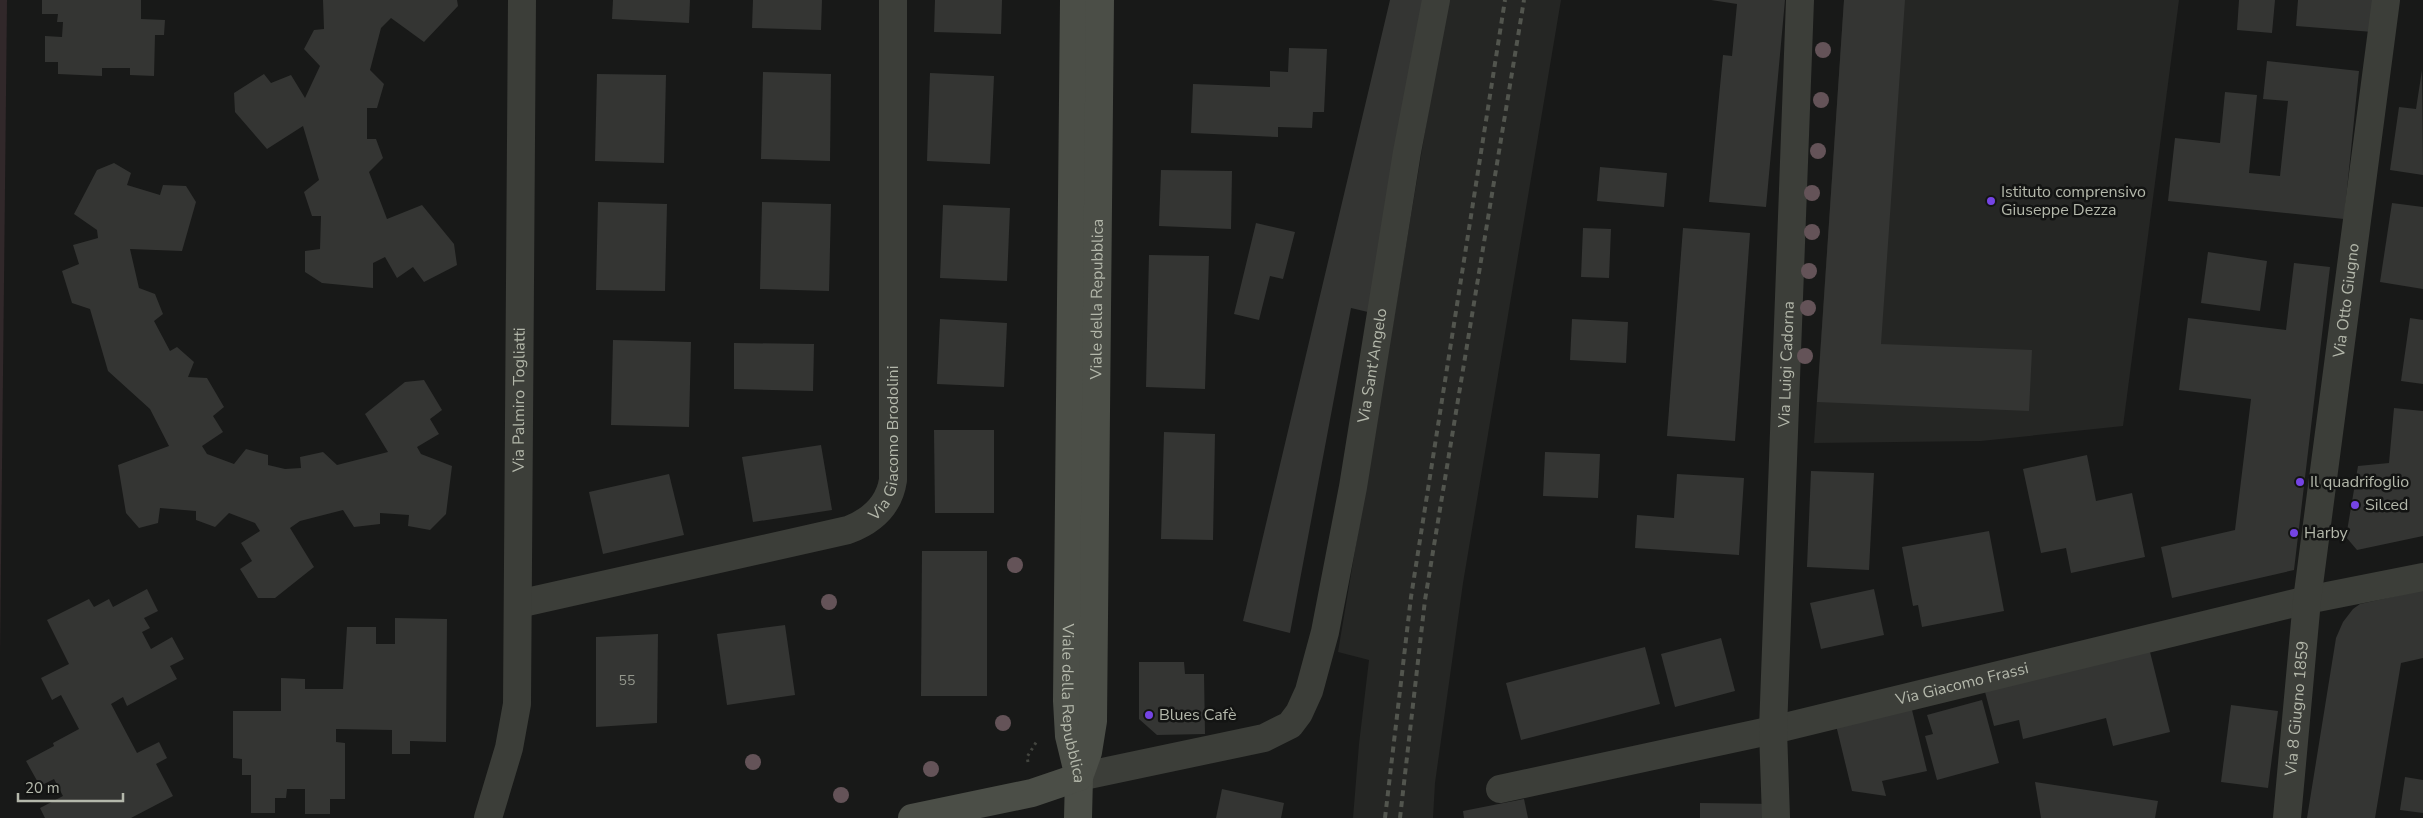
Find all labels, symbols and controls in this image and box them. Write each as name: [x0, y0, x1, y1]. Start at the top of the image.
place label: Istituto comprensivo Giuseppe Dezza: [2001, 181, 2146, 221]
marker: Istituto comprensivo Giuseppe Dezza: [1985, 195, 1997, 207]
street label: Viale della Repubblica: [1085, 218, 1109, 380]
street label: Via Otto Giugno: [2328, 242, 2365, 360]
street label: Via Luigi Cadorna: [1773, 301, 1800, 429]
street label: Via Sant'Angelo: [1352, 306, 1393, 426]
street label: Via Palmiro Togliatti: [508, 327, 531, 473]
street label: Via Giacomo Brodolini: [863, 366, 904, 526]
place label: Il quadrifoglio: [2310, 471, 2409, 493]
marker: Il quadrifoglio: [2294, 476, 2306, 488]
place label: Silced: [2365, 494, 2408, 516]
marker: Silced: [2349, 499, 2361, 511]
place label: Harby: [2304, 522, 2349, 544]
marker: Harby: [2288, 527, 2300, 539]
street label: Viale della Repubblica: [1056, 622, 1090, 783]
street label: Via 8 Giugno 1859: [2280, 640, 2314, 778]
street label: Via Giacomo Frassi: [1893, 657, 2031, 711]
house number: 55: [619, 671, 635, 690]
place label: Blues Cafè: [1159, 704, 1236, 726]
marker: Blues Cafè: [1143, 709, 1155, 721]
scale bar: [18, 770, 122, 802]
text: 20 m: [25, 778, 60, 798]

